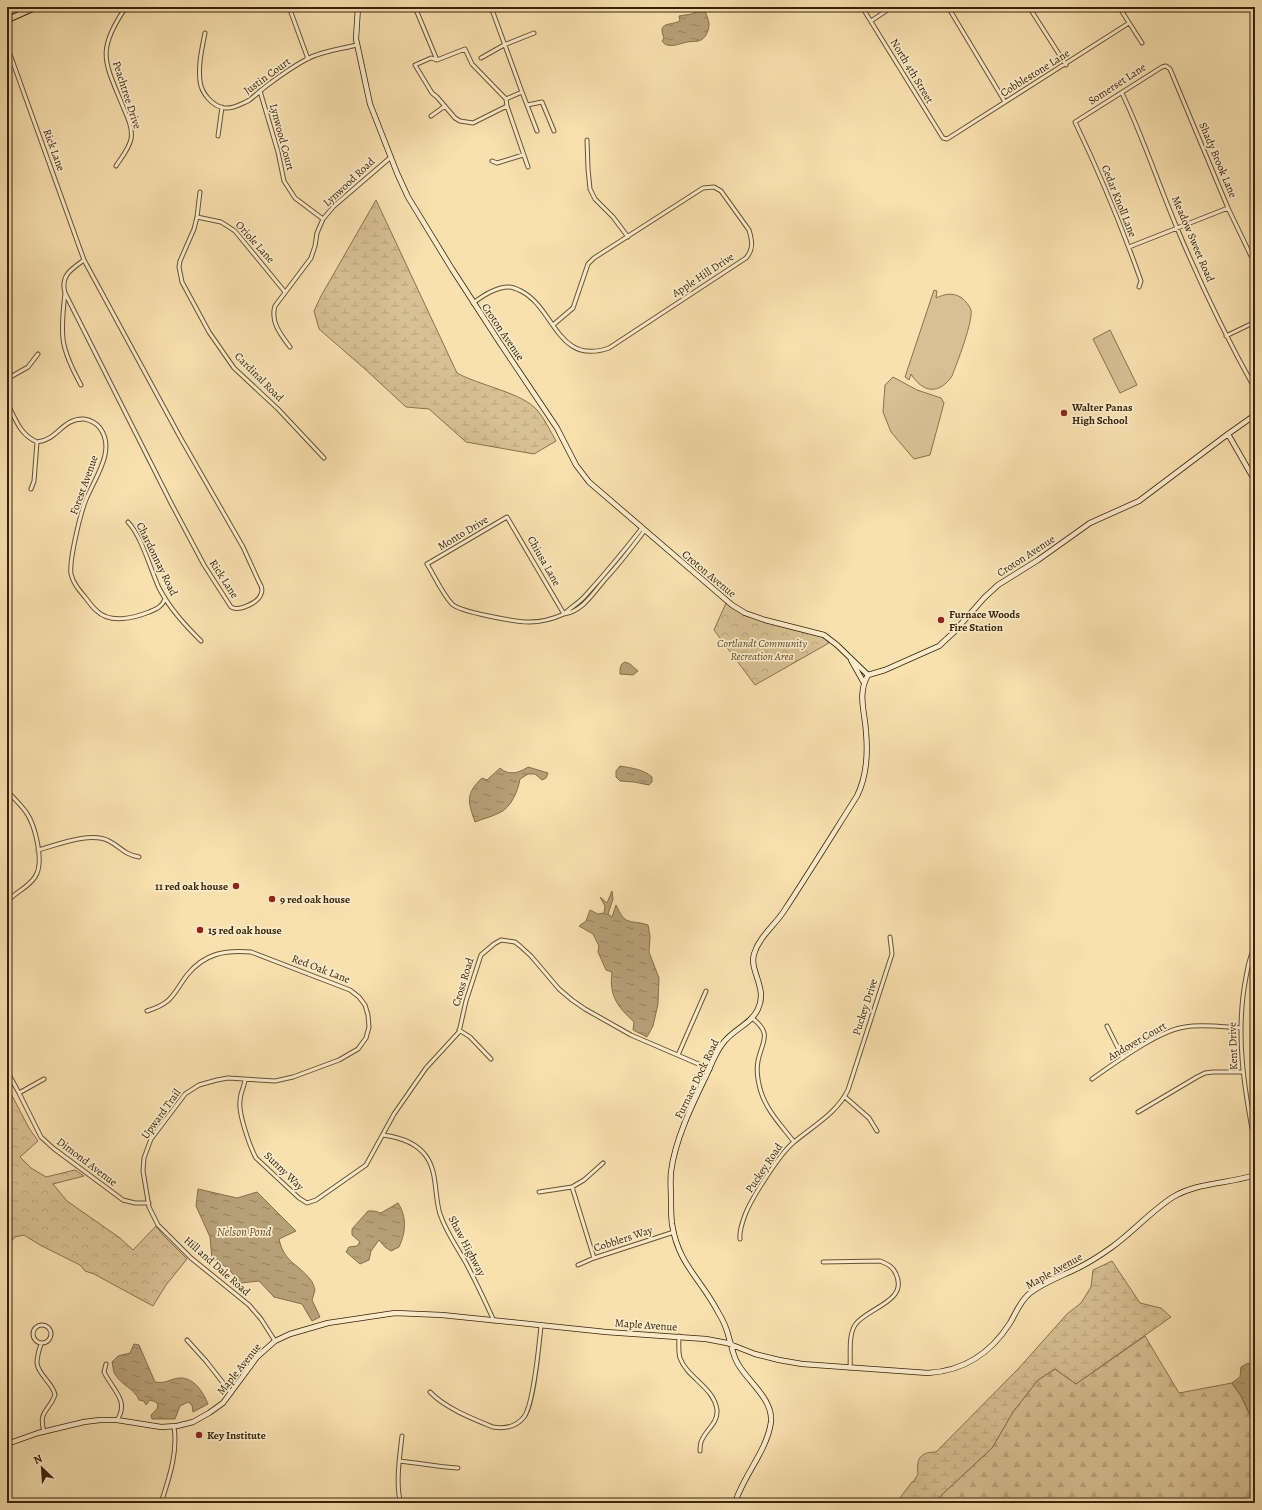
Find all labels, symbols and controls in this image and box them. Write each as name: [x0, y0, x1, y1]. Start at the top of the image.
street label: North 4th Street: [887, 36, 937, 106]
street label: Cobblestone Lane: [997, 46, 1073, 100]
street label: Justin Court: [241, 54, 294, 98]
street label: Peachtree Drive: [109, 59, 145, 131]
street label: Somerset Lane: [1085, 60, 1149, 108]
street label: Lynwood Court: [266, 102, 298, 172]
street label: Shady Brook Lane: [1195, 120, 1241, 200]
street label: Rick Lane: [39, 127, 69, 173]
street label: Lynwood Road: [320, 154, 378, 210]
street label: Cedar Knoll Lane: [1098, 163, 1140, 239]
street label: Meadow Sweet Road: [1168, 194, 1218, 284]
street label: Oriole Lane: [232, 218, 278, 266]
street label: Apple Hill Drive: [668, 249, 737, 301]
street label: Croton Avenue: [478, 300, 528, 364]
street label: Cardinal Road: [231, 349, 287, 405]
place label: Walter Panas High School: [1071, 400, 1133, 428]
marker: Walter Panas High School: [1059, 408, 1069, 418]
street label: Forest Avenue: [66, 453, 102, 517]
street label: Monto Drive: [435, 512, 491, 554]
street label: Chardonnay Road: [133, 520, 181, 598]
street label: Croton Avenue: [994, 532, 1058, 580]
street label: Chiusa Lane: [524, 533, 564, 589]
street label: Croton Avenue: [679, 547, 739, 601]
street label: Rick Lane: [206, 557, 242, 601]
place label: Furnace Woods Fire Station: [949, 607, 1020, 635]
marker: Furnace Woods Fire Station: [936, 615, 946, 625]
park label: Cortlandt Community Recreation Area: [717, 636, 807, 664]
place label: 11 red oak house: [155, 879, 228, 894]
marker: 11 red oak house: [231, 881, 241, 891]
place label: 9 red oak house: [280, 892, 350, 907]
marker: 9 red oak house: [267, 894, 277, 904]
place label: 15 red oak house: [208, 923, 282, 938]
marker: 15 red oak house: [195, 925, 205, 935]
street label: Red Oak Lane: [290, 951, 352, 987]
street label: Cross Road: [448, 956, 478, 1008]
street label: Puckey Drive: [849, 977, 881, 1037]
street label: Andover Court: [1104, 1018, 1169, 1064]
street label: Kent Drive: [1225, 1022, 1241, 1070]
street label: Furnace Dock Road: [671, 1037, 723, 1121]
street label: Upward Trail: [138, 1086, 184, 1142]
street label: Dimond Avenue: [54, 1134, 120, 1190]
street label: Puckey Road: [742, 1140, 786, 1196]
street label: Sunny Way: [261, 1148, 307, 1194]
street label: Shaw Highway: [445, 1213, 489, 1279]
street label: Cobblers Way: [592, 1222, 654, 1256]
water label: Nelson Pond: [217, 1224, 272, 1240]
street label: Hill and Dale Road: [181, 1233, 254, 1299]
street label: Maple Avenue: [1023, 1249, 1085, 1293]
street label: Maple Avenue: [614, 1315, 678, 1335]
street label: Maple Avenue: [213, 1340, 265, 1398]
place label: Key Institute: [207, 1428, 266, 1443]
marker: Key Institute: [194, 1430, 204, 1440]
north arrow: [22, 1448, 62, 1488]
text: N: [31, 1451, 45, 1468]

